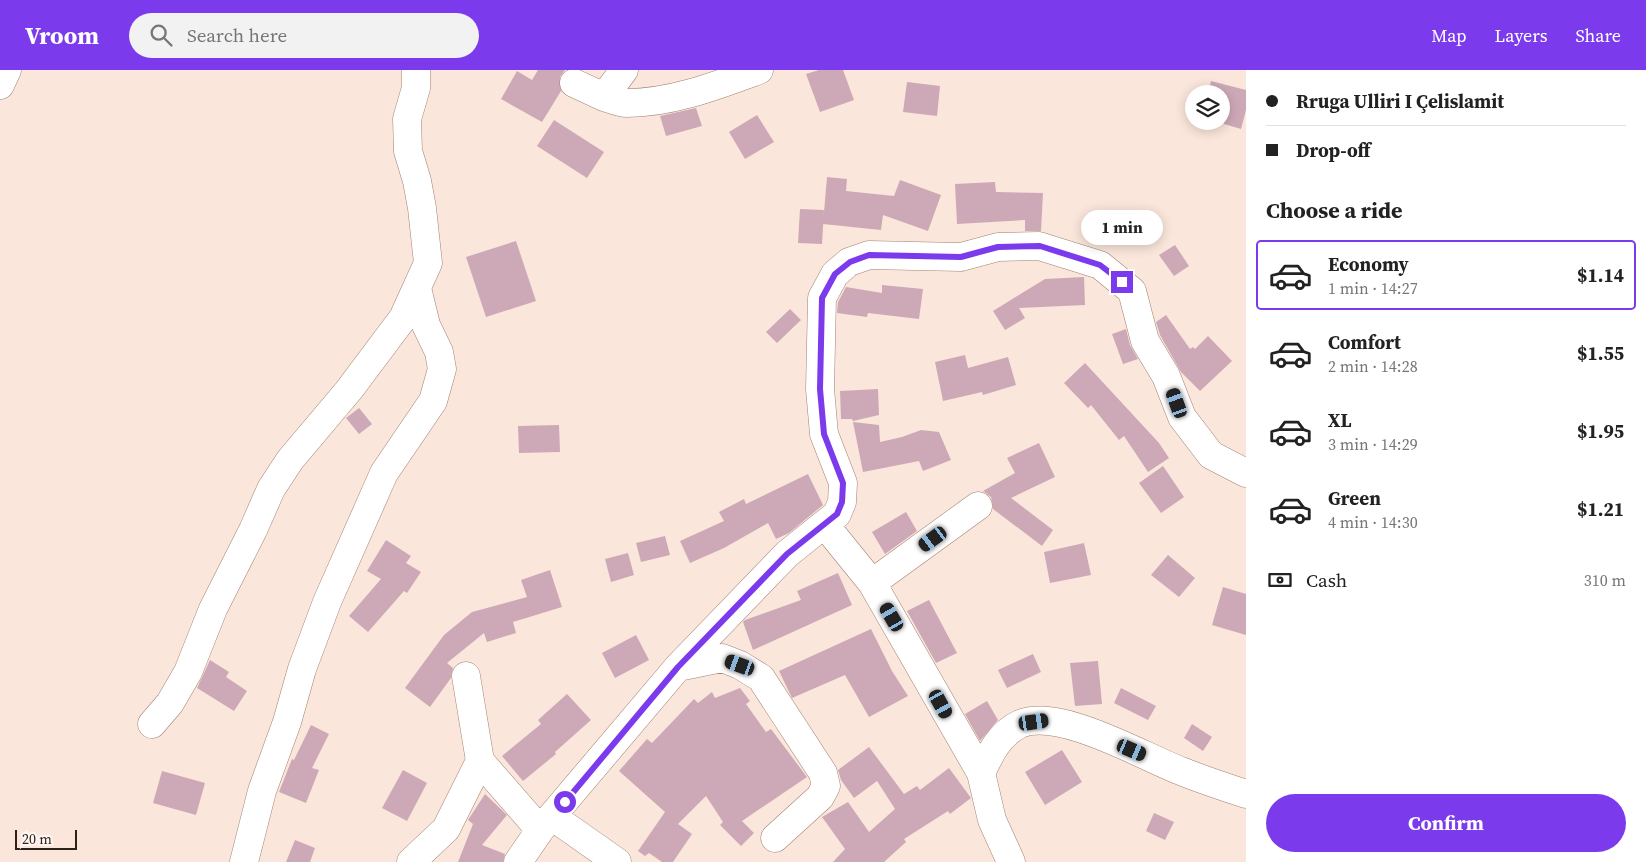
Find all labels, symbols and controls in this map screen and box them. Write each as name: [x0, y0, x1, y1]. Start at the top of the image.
search box: [129, 13, 479, 58]
text: Vroom: [25, 19, 99, 52]
icon: search: [147, 21, 175, 49]
text: Search here: [187, 22, 287, 48]
text: Map: [1431, 23, 1466, 48]
text: Layers: [1494, 23, 1547, 48]
text: Share: [1575, 23, 1621, 48]
map controls: [1185, 85, 1230, 130]
button: layers: [1185, 85, 1230, 130]
text: Rruga Ulliri I Çelislamit: [1296, 88, 1504, 114]
text: Drop-off: [1296, 137, 1370, 163]
text: Choose a ride: [1266, 195, 1403, 225]
callout: 1 min: [1081, 210, 1163, 244]
text: 1 min: [1101, 216, 1143, 238]
text: Economy: [1328, 251, 1409, 277]
icon: car: [1268, 253, 1313, 298]
text: $1.14: [1577, 262, 1624, 288]
route end: [1111, 271, 1133, 293]
text: 1 min · 14:27: [1328, 277, 1418, 299]
text: Comfort: [1328, 329, 1401, 355]
icon: car: [1268, 331, 1313, 376]
text: $1.55: [1577, 340, 1624, 366]
text: 2 min · 14:28: [1328, 355, 1418, 377]
car: [1164, 386, 1189, 420]
text: XL: [1328, 407, 1351, 433]
icon: car: [1268, 409, 1313, 454]
text: $1.95: [1577, 418, 1624, 444]
text: 3 min · 14:29: [1328, 433, 1418, 455]
text: Green: [1328, 485, 1381, 511]
icon: car: [1268, 487, 1313, 532]
text: $1.21: [1577, 496, 1624, 522]
text: 4 min · 14:30: [1328, 511, 1418, 533]
car: [916, 524, 949, 554]
icon: cash: [1266, 566, 1294, 594]
text: Cash: [1306, 567, 1347, 593]
text: 310 m: [1584, 569, 1626, 591]
car: [878, 600, 905, 634]
car: [723, 653, 756, 677]
car: [927, 687, 954, 721]
car: [1018, 712, 1049, 732]
car: [1115, 737, 1148, 763]
route start: [554, 791, 576, 813]
button: Confirm: [1266, 794, 1626, 852]
scale bar: [15, 827, 78, 850]
text: 20 m: [22, 829, 52, 849]

